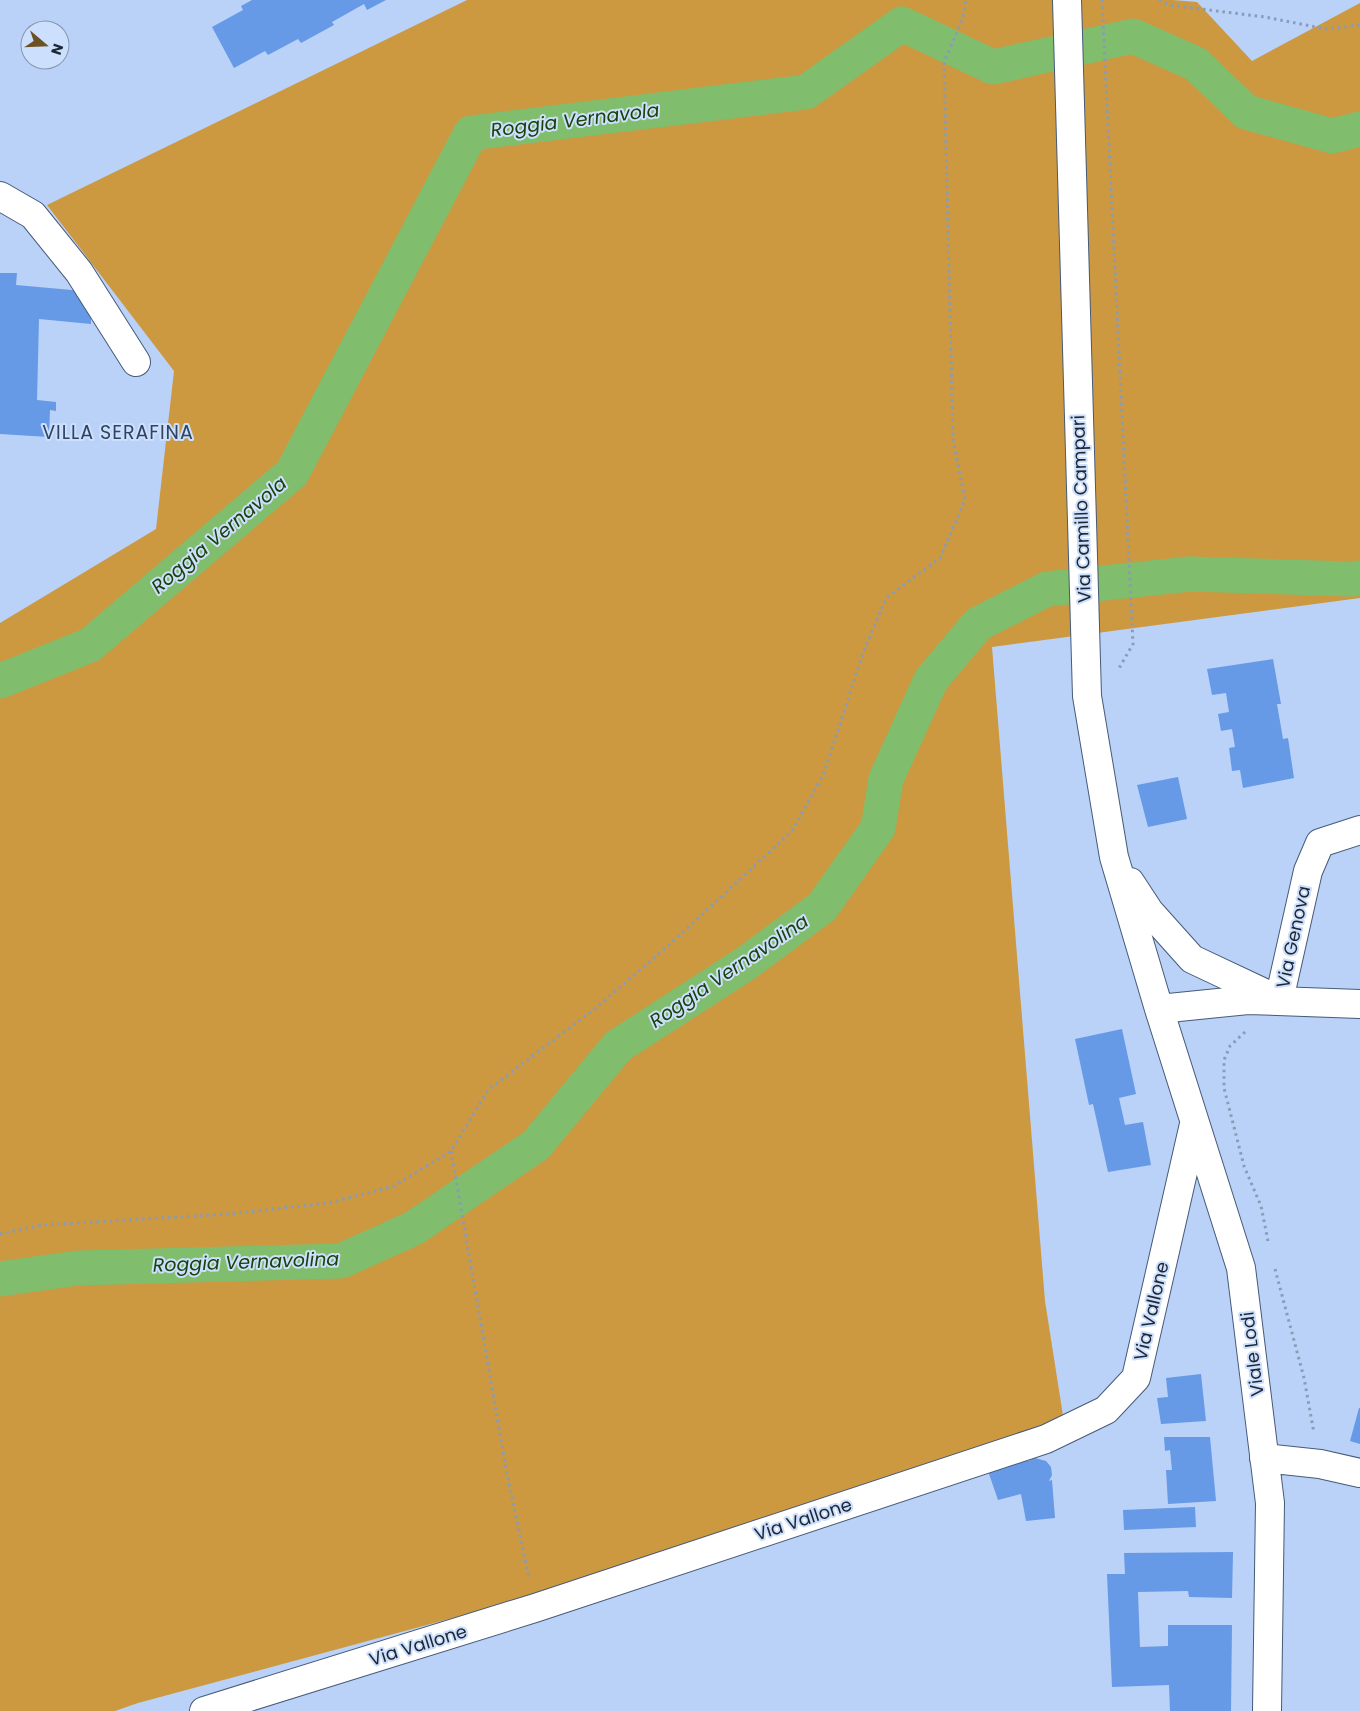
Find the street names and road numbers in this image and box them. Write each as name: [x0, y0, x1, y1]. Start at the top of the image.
street label: Via Camillo Campari: [1065, 415, 1097, 603]
street label: Via Genova: [1270, 884, 1316, 990]
street label: Via Vallone: [1127, 1259, 1175, 1363]
street label: Viale Lodi: [1234, 1310, 1270, 1398]
street label: Via Vallone: [751, 1492, 855, 1546]
street label: Via Vallone: [366, 1618, 470, 1672]

